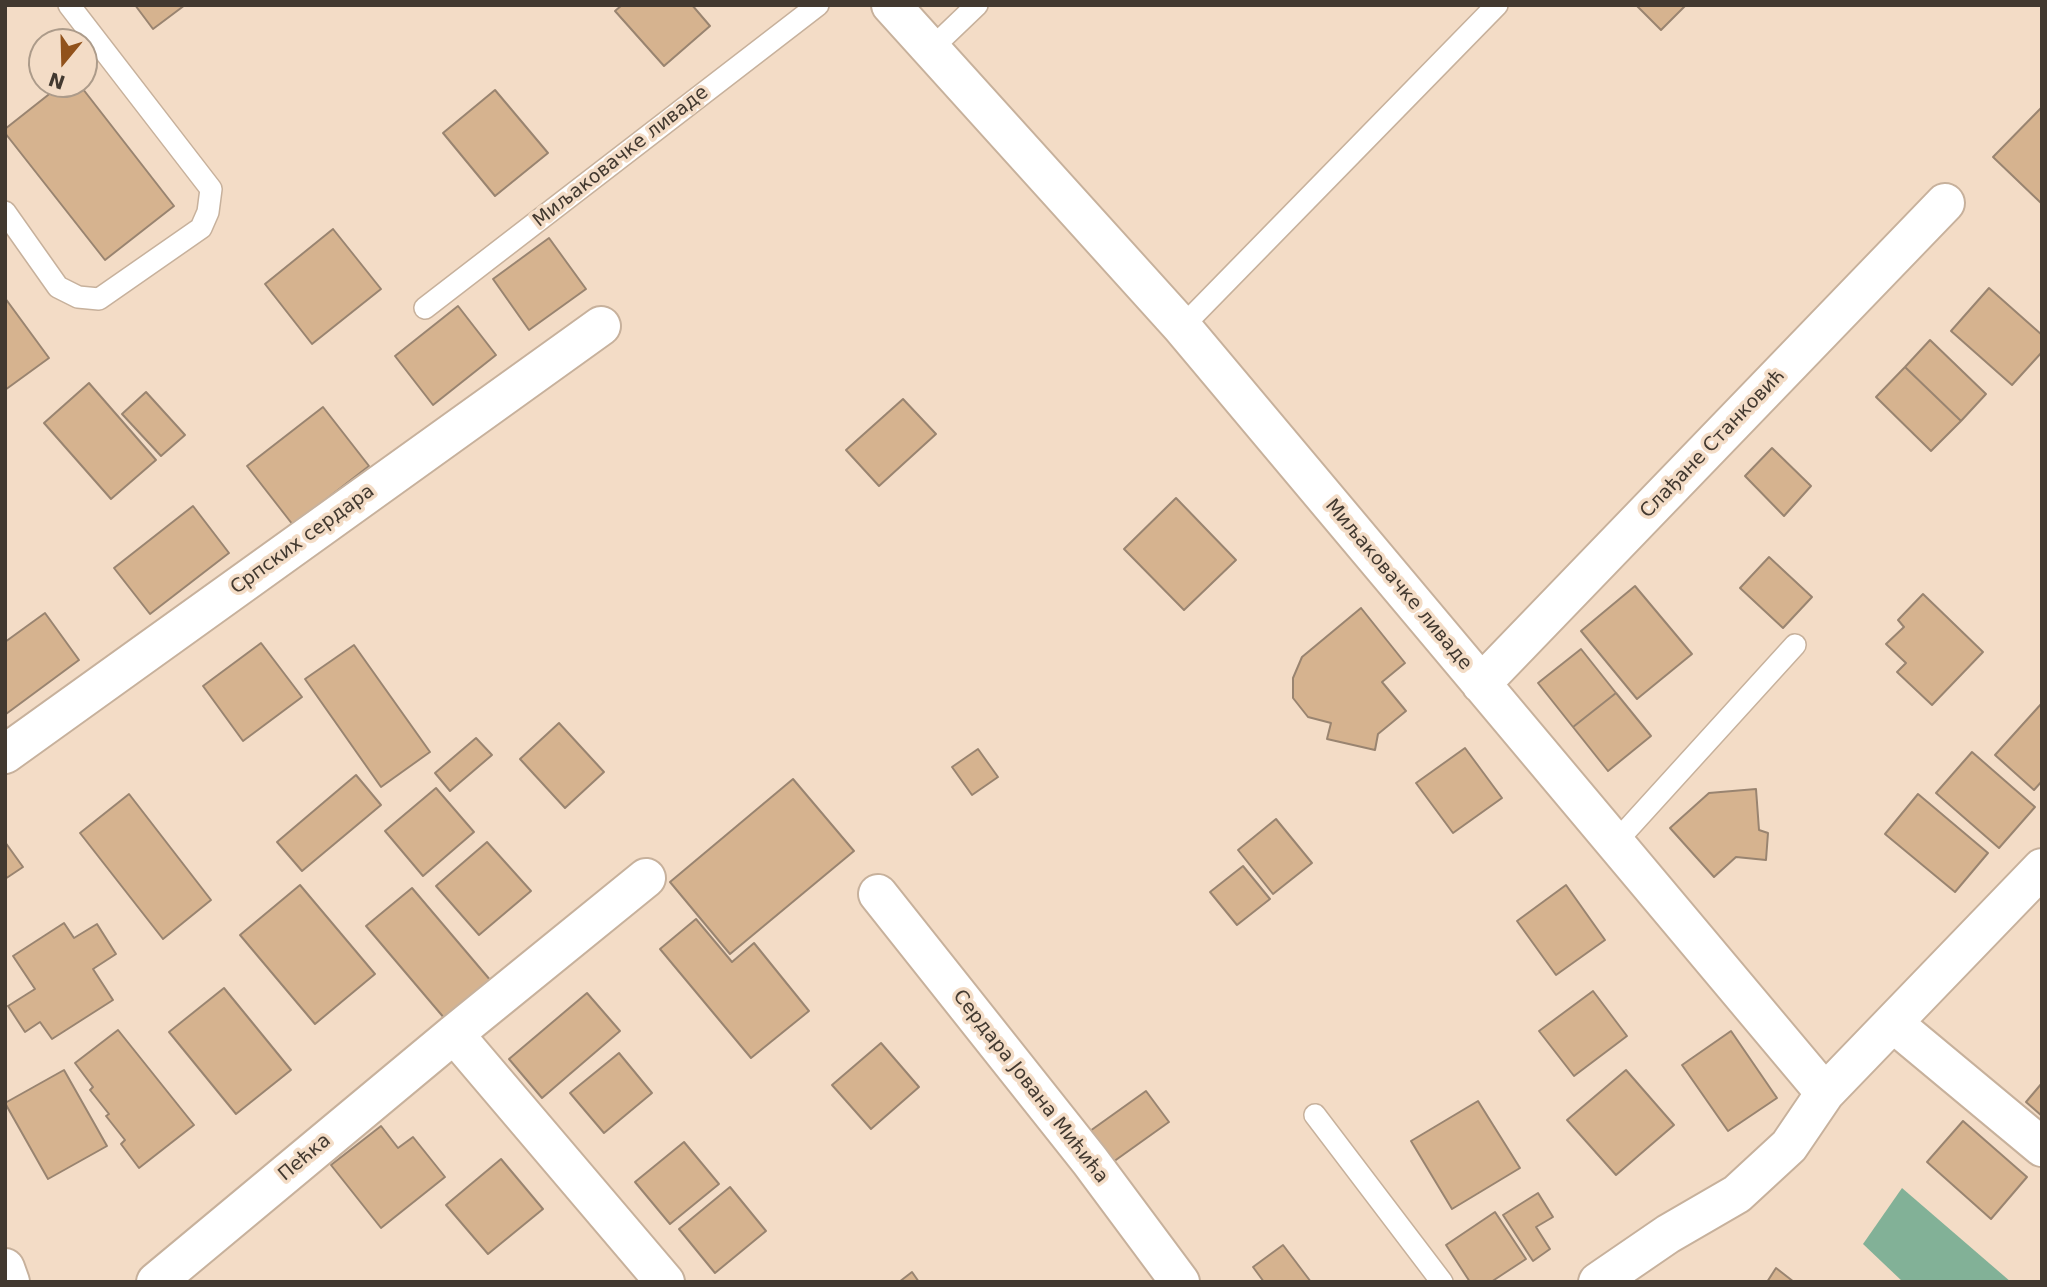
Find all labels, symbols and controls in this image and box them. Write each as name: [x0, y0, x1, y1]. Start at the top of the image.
north arrow: [28, 28, 98, 98]
text: N: [46, 68, 68, 94]
street label: Миљаковачке ливаде: [529, 82, 713, 232]
street label: Слађане Станковић: [1636, 365, 1790, 523]
street label: Српских сердара: [227, 480, 379, 600]
street label: Миљаковачке ливаде: [1320, 495, 1476, 675]
street label: Сердара Јована Мићића: [947, 986, 1113, 1188]
street label: Пећка: [274, 1130, 336, 1186]

